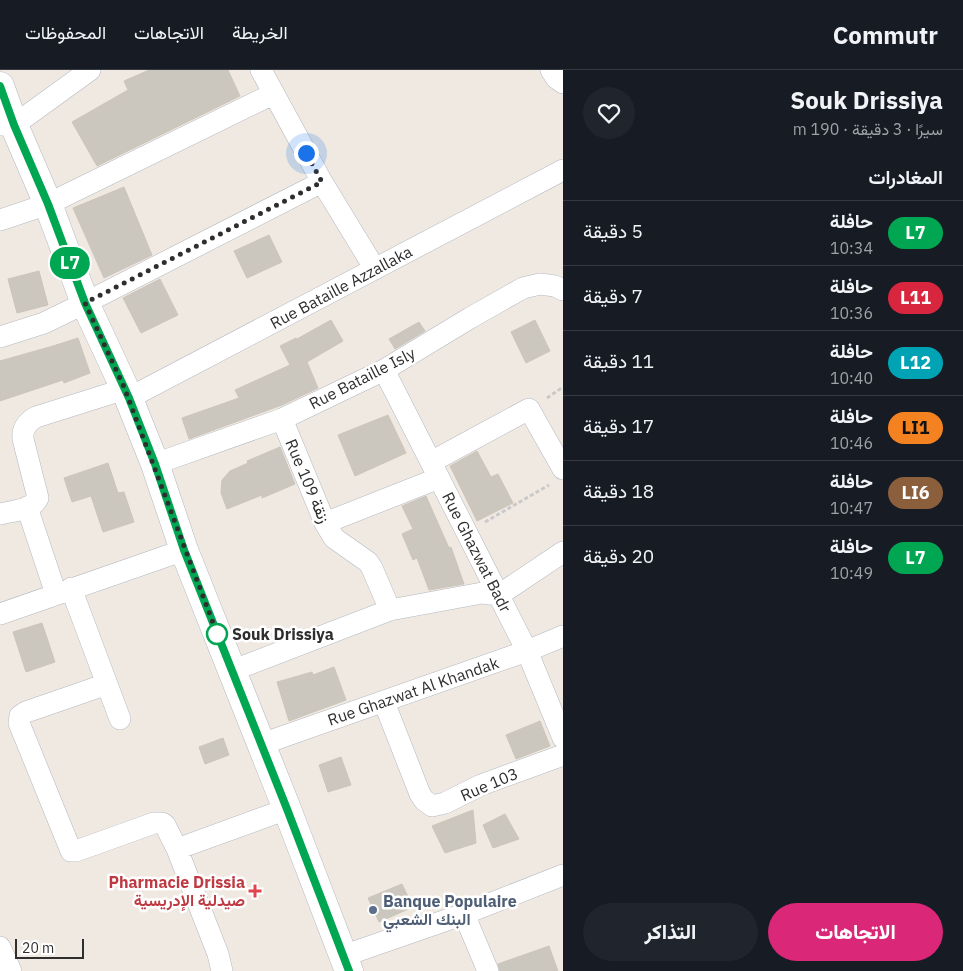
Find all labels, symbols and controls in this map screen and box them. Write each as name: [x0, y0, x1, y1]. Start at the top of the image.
text: Commutr: [833, 19, 938, 51]
text: المحفوظات: [25, 21, 106, 44]
text: الاتجاهات: [134, 21, 204, 44]
text: الخريطة: [232, 21, 288, 44]
text: Souk Drissiya: [790, 84, 943, 116]
button: heart: [583, 87, 635, 139]
text: سيرًا · 3 دقيقة · 190 m: [793, 119, 943, 139]
your location: [294, 141, 319, 166]
text: المغادرات: [868, 165, 943, 189]
text: حافلة: [830, 209, 873, 233]
text: 5 دقيقة: [583, 219, 643, 243]
text: L7: [905, 221, 926, 244]
text: 10:34: [830, 238, 873, 258]
street label: Rue Bataille Azzallaka: [267, 241, 416, 333]
line badge: L7: [48, 247, 92, 279]
text: L7: [60, 251, 80, 274]
text: حافلة: [830, 274, 873, 298]
text: 7 دقيقة: [583, 284, 643, 308]
text: L11: [900, 286, 931, 309]
text: 10:36: [830, 303, 873, 323]
text: حافلة: [830, 339, 873, 363]
street label: Rue Bataille Isly: [306, 343, 418, 413]
text: 11 دقيقة: [583, 349, 654, 373]
text: L12: [900, 351, 931, 374]
text: 10:40: [830, 368, 873, 388]
text: حافلة: [830, 404, 873, 428]
text: 17 دقيقة: [583, 414, 654, 438]
text: LI1: [901, 416, 930, 439]
text: 10:46: [830, 433, 873, 453]
street label: Rue 109 زنقة: [280, 436, 335, 527]
text: حافلة: [830, 469, 873, 493]
text: 18 دقيقة: [583, 479, 654, 503]
text: LI6: [901, 481, 930, 504]
street label: Rue Ghazwat Badr: [438, 489, 516, 616]
text: 10:47: [830, 498, 873, 518]
text: حافلة: [830, 534, 873, 558]
text: 20 دقيقة: [583, 544, 654, 568]
text: L7: [905, 546, 926, 569]
text: 10:49: [830, 563, 873, 583]
marker: Souk Drissiya: [206, 623, 228, 645]
place label: Souk Drissiya: [232, 624, 334, 644]
street label: Rue Ghazwat Al Khandak: [325, 652, 502, 730]
street label: Rue 103: [457, 763, 521, 805]
place label: Pharmacie Drissia صيدلية الإدريسية: [108, 872, 245, 911]
marker: Pharmacie Drissia صيدلية الإدريسية: [249, 885, 261, 897]
place label: Banque Populaire البنك الشعبي: [383, 891, 517, 933]
button: التذاكر: [583, 903, 758, 961]
button: الاتجاهات: [768, 903, 943, 961]
marker: Banque Populaire البنك الشعبي: [367, 904, 379, 916]
scale bar: [15, 936, 84, 959]
text: 20 m: [22, 939, 54, 957]

